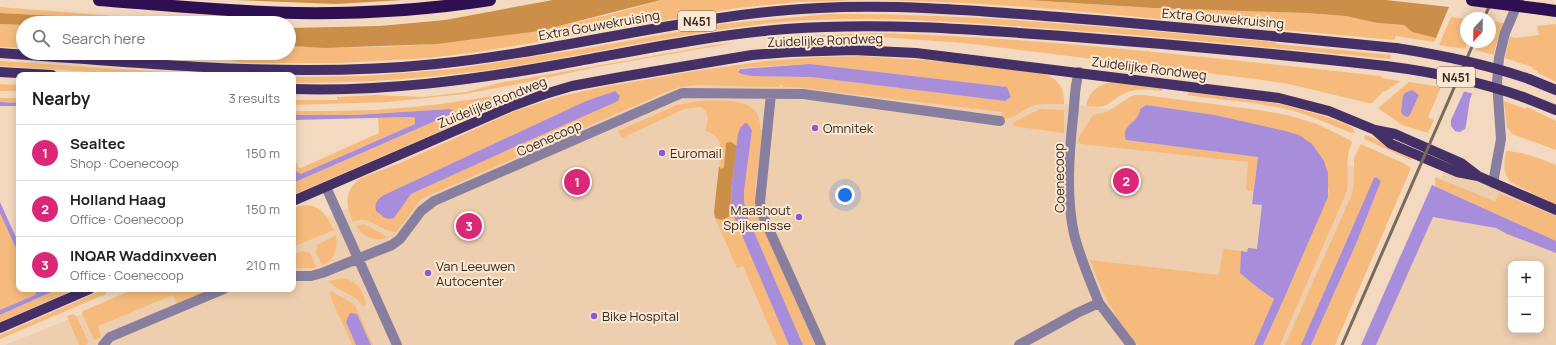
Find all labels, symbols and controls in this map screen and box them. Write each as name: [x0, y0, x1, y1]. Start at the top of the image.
street label: Extra Gouwekruising: [1161, 4, 1285, 32]
street label: Extra Gouwekruising: [537, 5, 661, 45]
road number: N451: [678, 11, 716, 31]
north arrow: [1460, 12, 1496, 48]
search box: [16, 16, 296, 60]
icon: search: [30, 27, 52, 49]
text: Search here: [62, 28, 145, 49]
street label: Zuidelijke Rondweg: [767, 29, 883, 51]
street label: Zuidelijke Rondweg: [1090, 52, 1208, 84]
road number: N451: [1437, 67, 1475, 87]
street label: Zuidelijke Rondweg: [435, 72, 549, 132]
text: Nearby: [32, 87, 90, 110]
text: 3 results: [228, 89, 280, 107]
street label: Coenecoop: [513, 115, 585, 160]
place label: Omnitek: [823, 119, 874, 137]
marker: Omnitek: [810, 123, 820, 133]
text: Sealtec: [70, 133, 125, 154]
street label: Coenecoop: [1049, 143, 1069, 213]
text: 1: [42, 144, 48, 162]
text: 150 m: [246, 144, 280, 162]
place label: Euromail: [670, 144, 722, 162]
marker: Euromail: [657, 148, 667, 158]
text: Shop · Coenecoop: [70, 154, 179, 172]
pin: 2: [1113, 166, 1139, 196]
pin: 1: [564, 167, 590, 197]
your location: [835, 185, 855, 205]
text: Holland Haag: [70, 189, 166, 210]
text: 2: [41, 200, 49, 218]
text: 150 m: [246, 200, 280, 218]
place label: Maashout Spijkenisse: [723, 201, 791, 234]
text: Office · Coenecoop: [70, 210, 184, 228]
pin: 3: [456, 211, 482, 241]
marker: Maashout Spijkenisse: [794, 212, 804, 222]
text: INQAR Waddinxveen: [70, 245, 217, 266]
text: 3: [41, 256, 49, 274]
text: 210 m: [246, 256, 280, 274]
place label: Van Leeuwen Autocenter: [436, 257, 515, 290]
map controls: [1508, 261, 1544, 333]
button: +: [1508, 261, 1544, 297]
text: Office · Coenecoop: [70, 266, 184, 284]
marker: Van Leeuwen Autocenter: [423, 268, 433, 278]
button: −: [1508, 297, 1544, 333]
place label: Bike Hospital: [602, 307, 679, 325]
marker: Bike Hospital: [589, 311, 599, 321]

